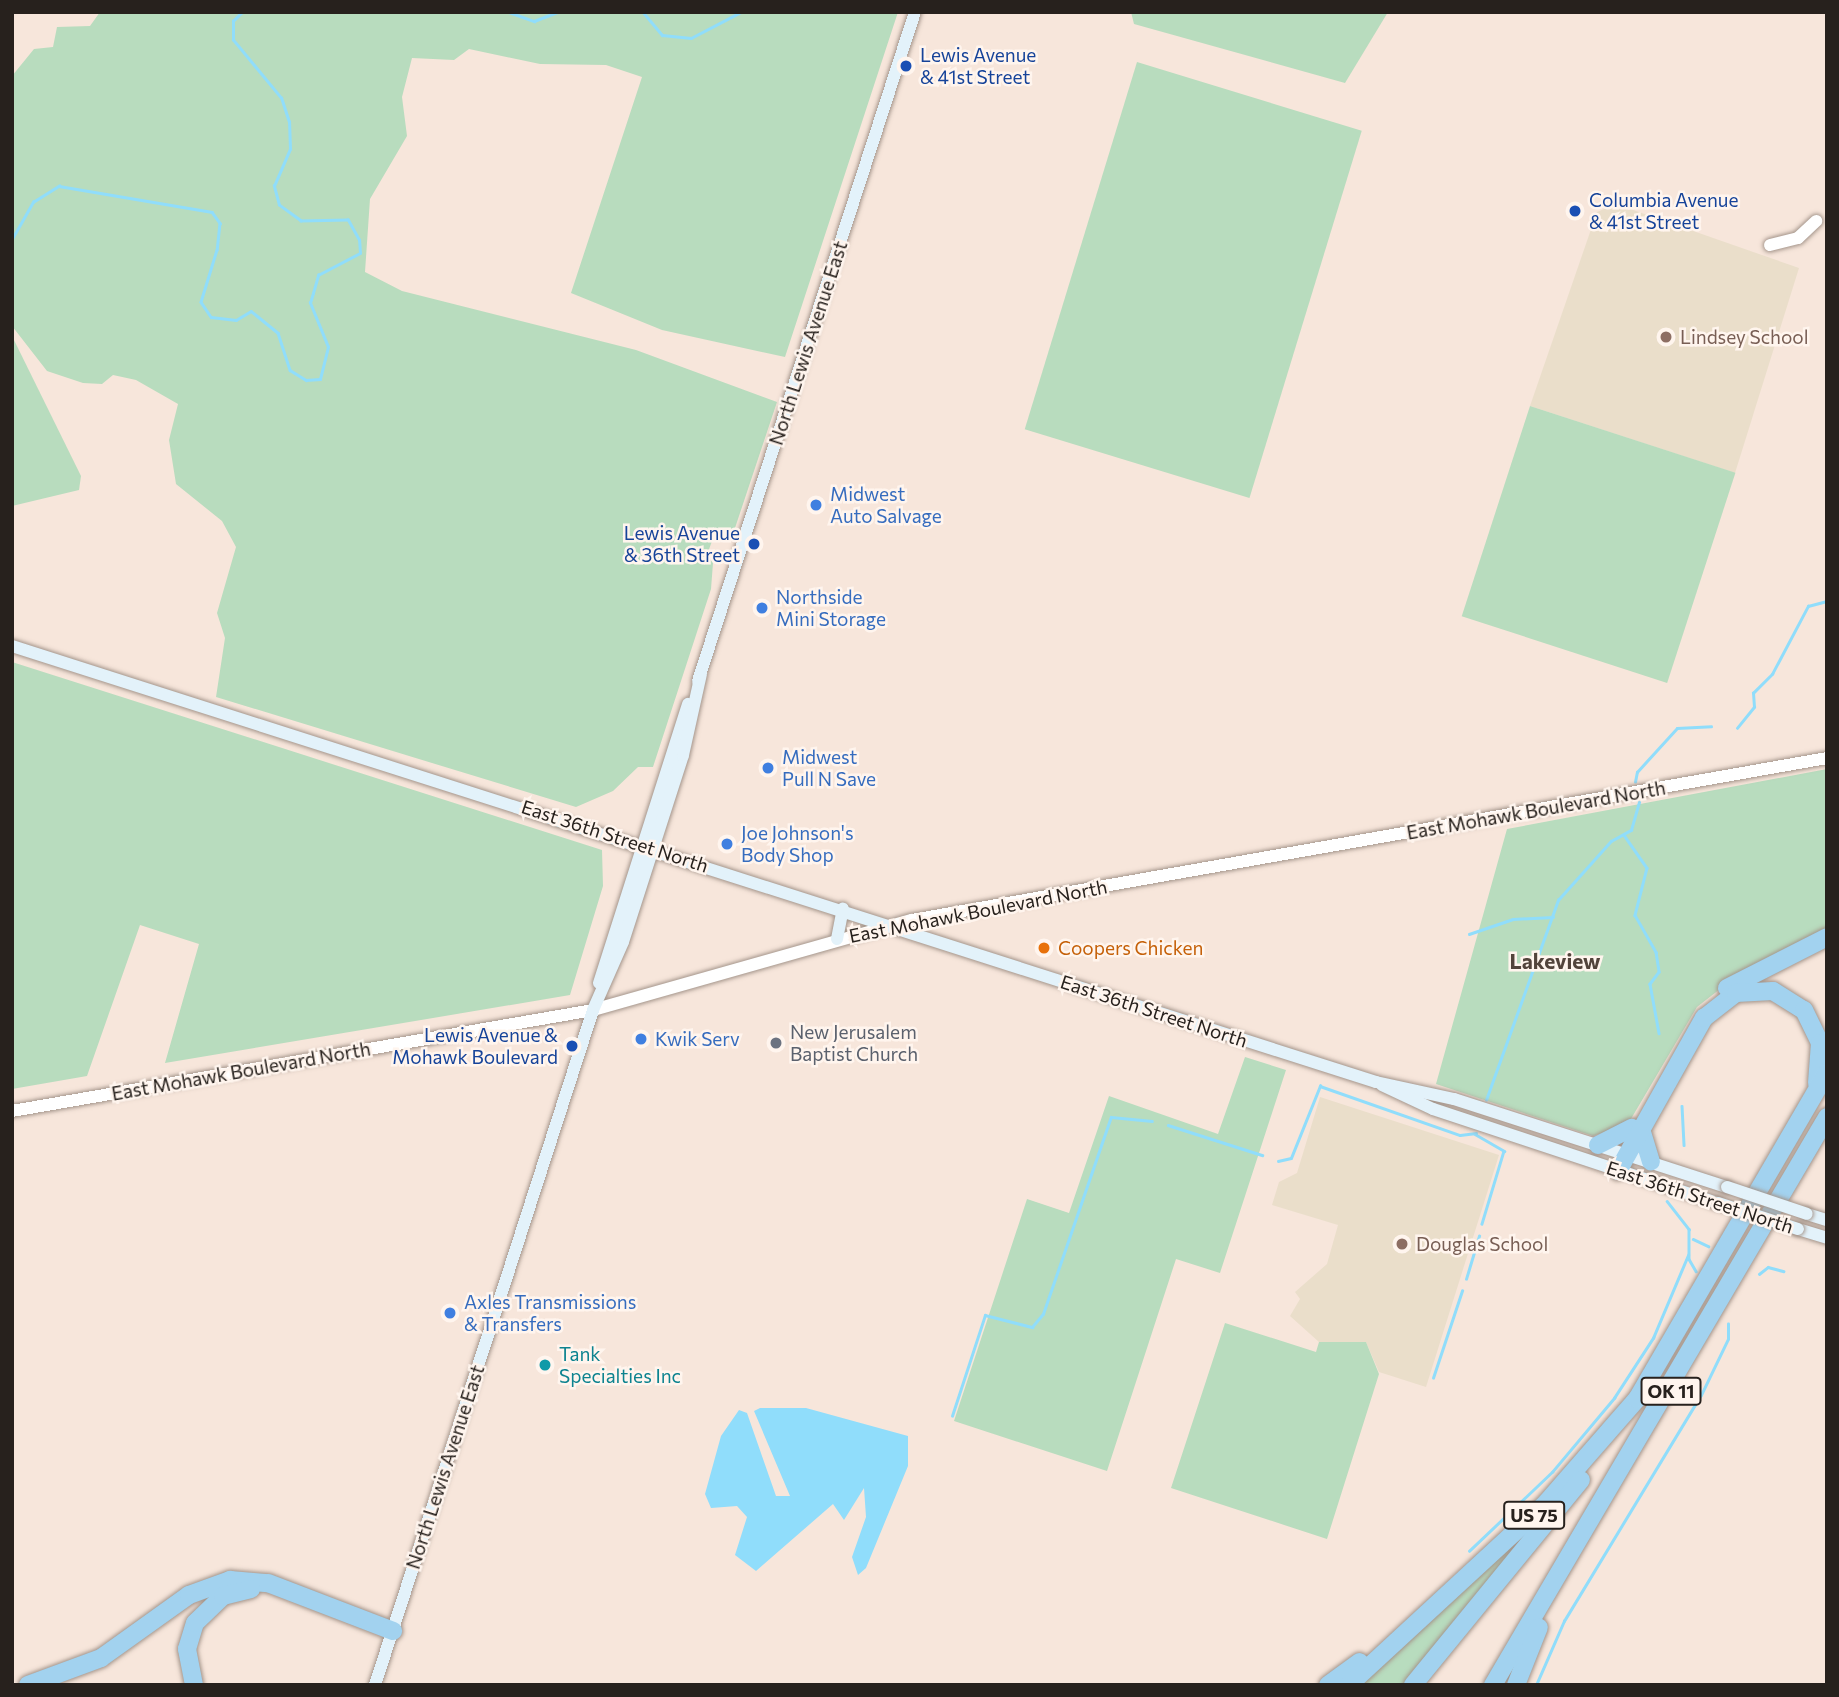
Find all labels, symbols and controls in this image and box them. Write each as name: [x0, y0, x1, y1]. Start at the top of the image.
place label: Lewis Avenue & 41st Street: [920, 44, 1036, 88]
marker: Lewis Avenue & 41st Street: [898, 58, 914, 74]
place label: Columbia Avenue & 41st Street: [1589, 189, 1738, 233]
marker: Columbia Avenue & 41st Street: [1567, 203, 1583, 219]
street label: North Lewis Avenue East: [764, 238, 852, 448]
place label: Lindsey School: [1680, 326, 1808, 348]
marker: Lindsey School: [1658, 329, 1674, 345]
place label: Midwest Auto Salvage: [830, 483, 942, 527]
marker: Midwest Auto Salvage: [808, 497, 824, 513]
place label: Lewis Avenue & 36th Street: [624, 522, 740, 566]
marker: Lewis Avenue & 36th Street: [746, 536, 762, 552]
place label: Northside Mini Storage: [776, 586, 886, 630]
marker: Northside Mini Storage: [754, 600, 770, 616]
place label: Midwest Pull N Save: [782, 746, 876, 790]
marker: Midwest Pull N Save: [760, 760, 776, 776]
street label: East Mohawk Boulevard North: [1405, 776, 1667, 844]
street label: East 36th Street North: [519, 795, 711, 877]
place label: Joe Johnson's Body Shop: [741, 822, 854, 866]
marker: Joe Johnson's Body Shop: [719, 836, 735, 852]
street label: East Mohawk Boulevard North: [847, 875, 1109, 947]
place label: Coopers Chicken: [1058, 937, 1203, 959]
marker: Coopers Chicken: [1036, 940, 1052, 956]
district label: Lakeview: [1510, 948, 1600, 974]
street label: East 36th Street North: [1058, 970, 1250, 1052]
place label: New Jerusalem Baptist Church: [790, 1021, 918, 1065]
place label: Lewis Avenue & Mohawk Boulevard: [392, 1024, 558, 1068]
place label: Kwik Serv: [655, 1028, 740, 1050]
marker: Kwik Serv: [633, 1031, 649, 1047]
marker: New Jerusalem Baptist Church: [768, 1035, 784, 1051]
street label: East Mohawk Boulevard North: [110, 1037, 372, 1105]
marker: Lewis Avenue & Mohawk Boulevard: [564, 1038, 580, 1054]
street label: East 36th Street North: [1604, 1156, 1796, 1238]
place label: Douglas School: [1416, 1233, 1548, 1255]
marker: Douglas School: [1394, 1236, 1410, 1252]
place label: Axles Transmissions & Transfers: [464, 1291, 636, 1335]
marker: Axles Transmissions & Transfers: [442, 1305, 458, 1321]
place label: Tank Specialties Inc: [559, 1343, 681, 1387]
marker: Tank Specialties Inc: [537, 1357, 553, 1373]
street label: North Lewis Avenue East: [401, 1362, 489, 1572]
road number: OK 11: [1640, 1376, 1702, 1406]
road number: US 75: [1502, 1500, 1566, 1530]

